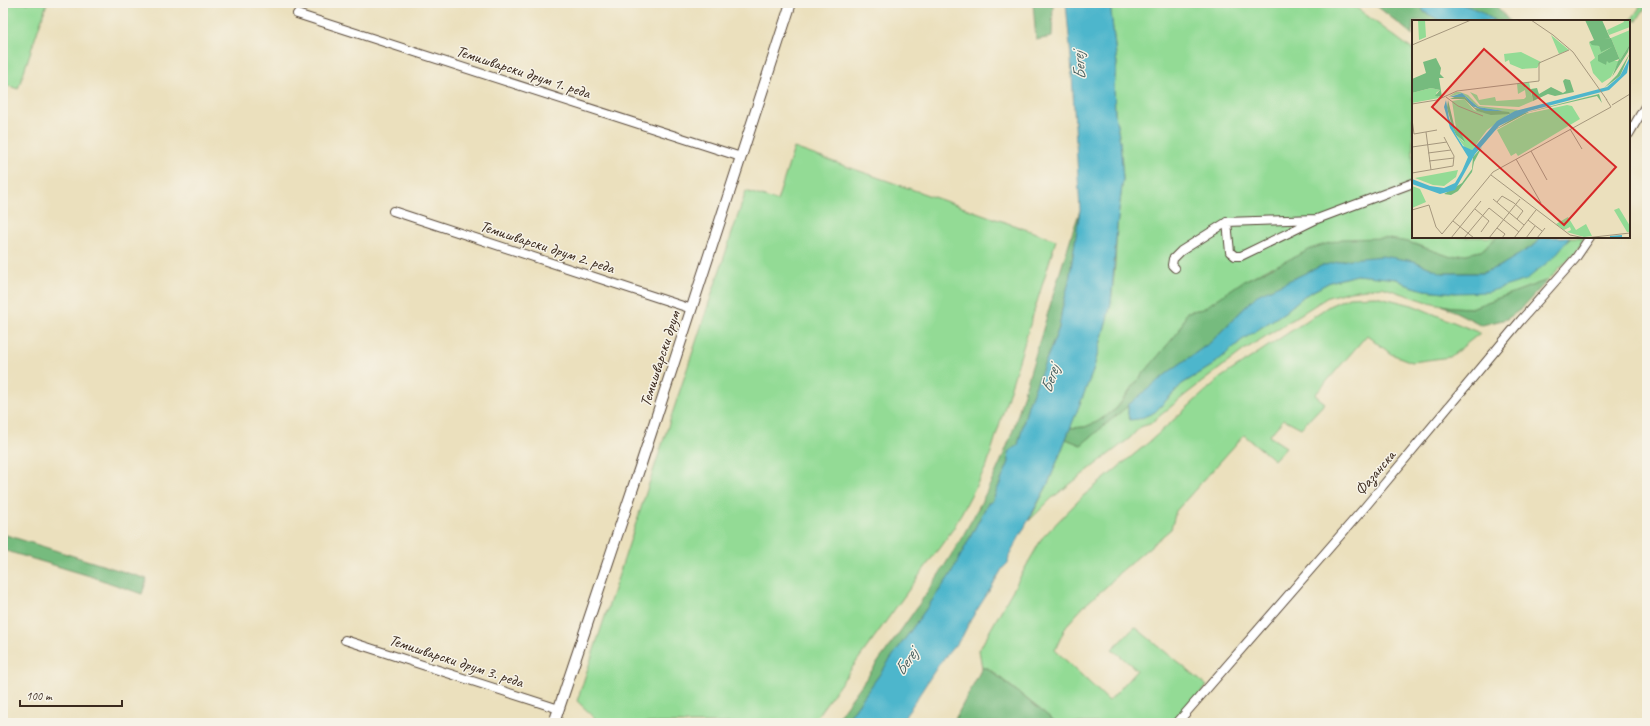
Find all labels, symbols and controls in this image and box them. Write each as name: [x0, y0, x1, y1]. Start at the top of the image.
inset map: [1412, 20, 1630, 238]
street label: Темишварски друм 1. реда: [453, 41, 594, 104]
water label: Бегеј: [1067, 47, 1091, 81]
street label: Темишварски друм 2. реда: [477, 216, 618, 279]
street label: Темишварски друм: [635, 307, 685, 409]
water label: Бегеј: [1036, 358, 1066, 396]
street label: Фазанска: [1350, 445, 1401, 500]
street label: Темишварски друм 3. реда: [386, 630, 527, 693]
water label: Бегеј: [889, 641, 925, 679]
scale bar: [20, 682, 122, 708]
text: 100 m: [26, 688, 53, 704]

